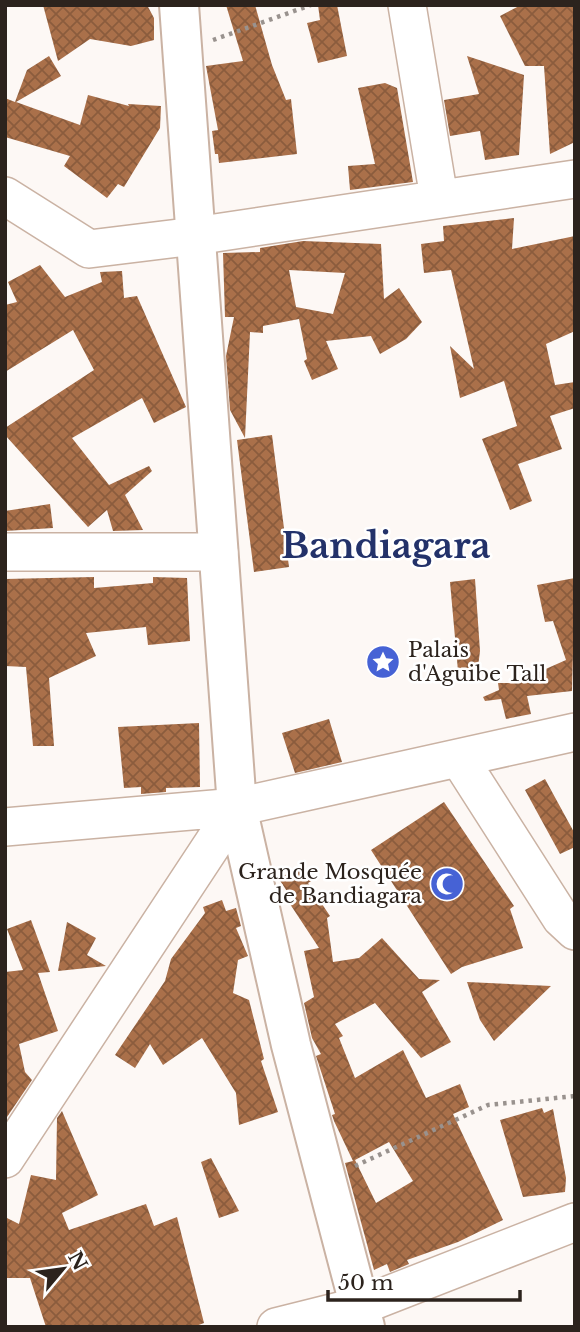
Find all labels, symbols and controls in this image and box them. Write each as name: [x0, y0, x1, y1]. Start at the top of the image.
district label: Bandiagara: [281, 524, 491, 567]
place label: Palais d'Aguibe Tall: [408, 637, 547, 687]
place icon: Palais d'Aguibe Tall: [364, 643, 402, 681]
place label: Grande Mosquée de Bandiagara: [238, 859, 422, 909]
mosque icon: Grande Mosquée de Bandiagara: [428, 865, 466, 903]
north arrow: [28, 1234, 98, 1304]
text: N: [63, 1248, 92, 1275]
scale bar: [328, 1258, 520, 1302]
text: 50 m: [338, 1270, 394, 1296]

